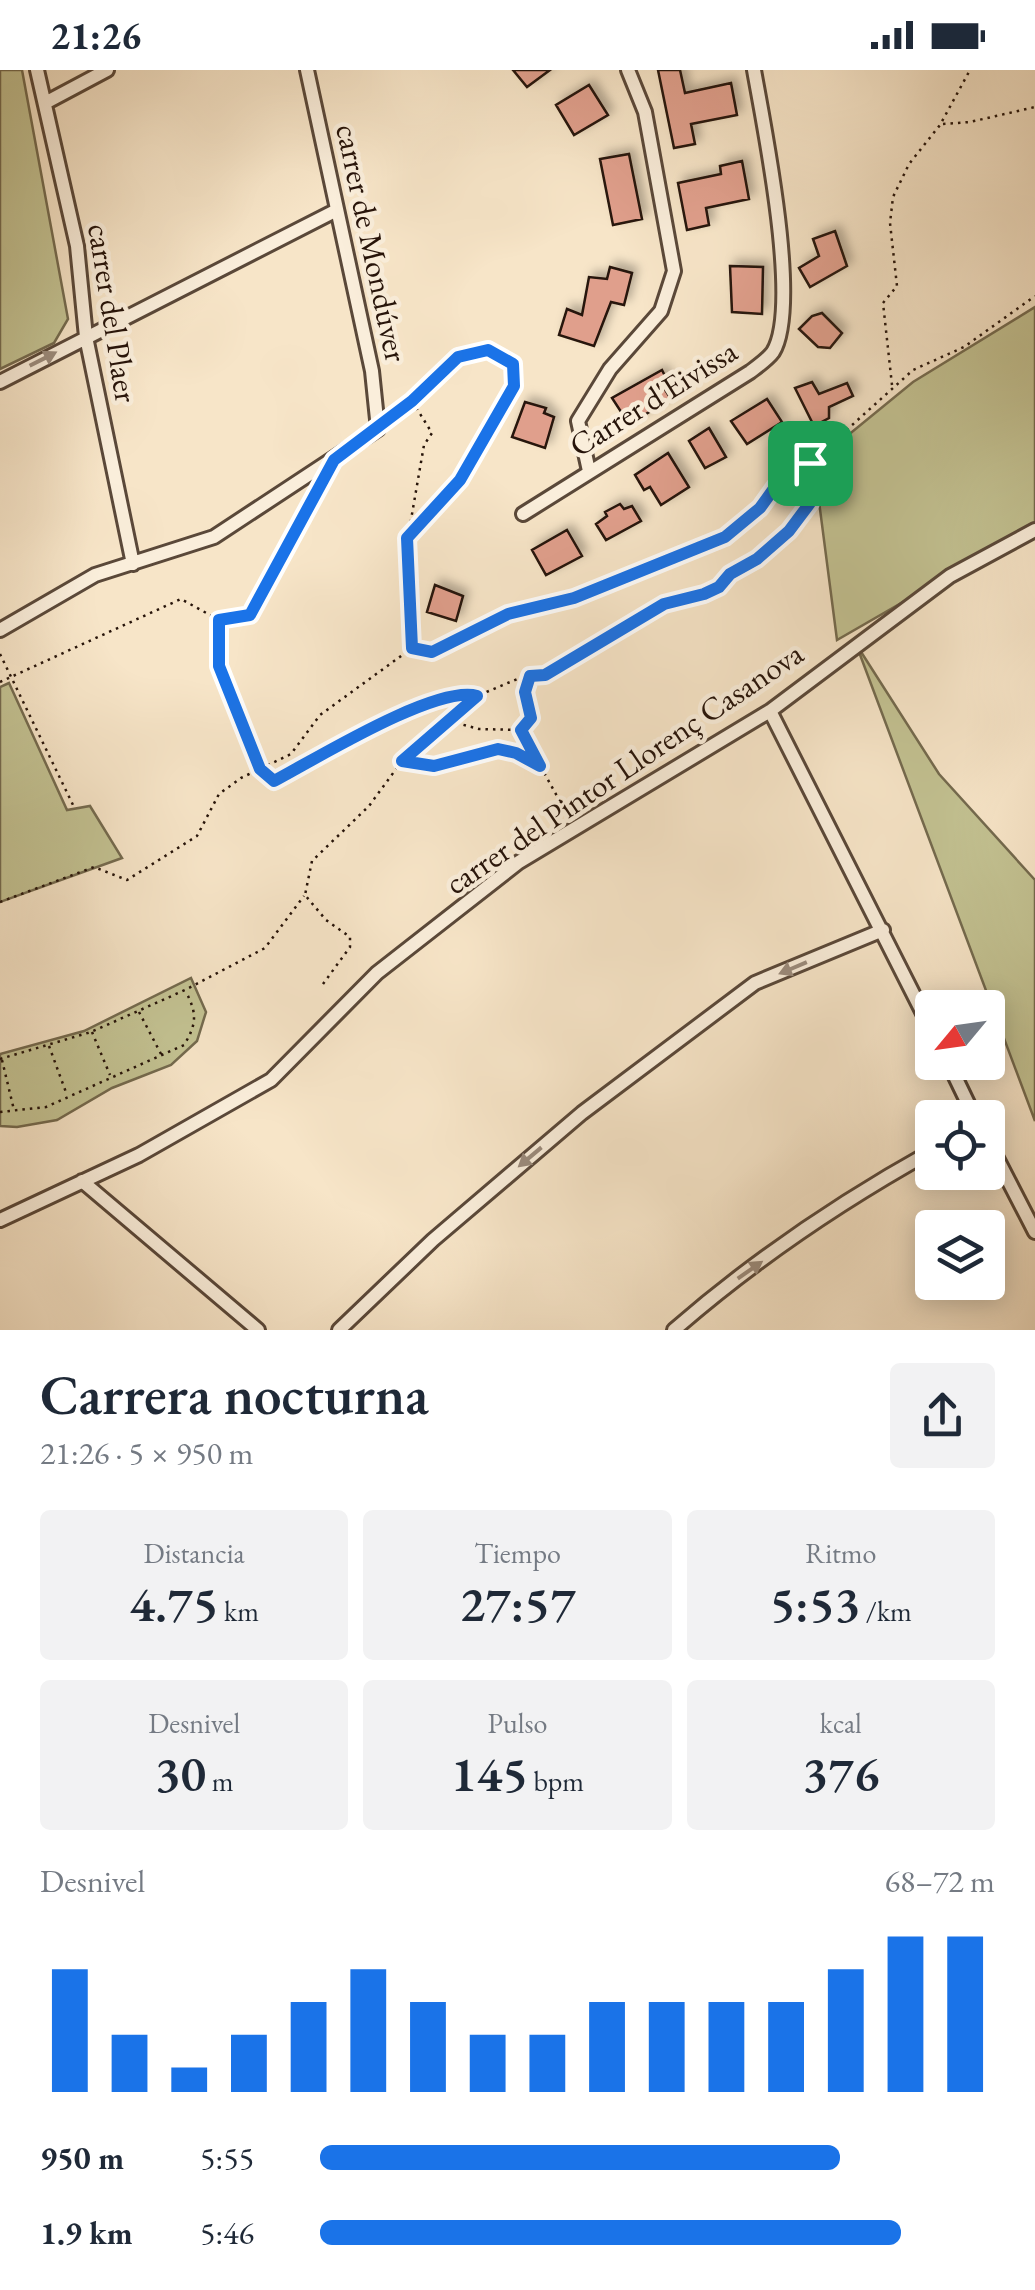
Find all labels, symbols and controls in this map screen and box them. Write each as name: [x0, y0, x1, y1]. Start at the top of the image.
text: 21:26: [50, 11, 141, 60]
street label: carrer de Mondúver: [326, 120, 418, 366]
street label: carrer del Plaer: [78, 221, 148, 406]
street label: Carrer d'Eivissa: [561, 330, 745, 466]
one-way arrow: [28, 351, 57, 368]
pin: [768, 421, 853, 506]
icon: arrive: [783, 436, 838, 491]
street label: carrer del Pintor Llorenç Casanova: [437, 632, 811, 904]
one-way arrow: [778, 960, 808, 976]
north arrow: [915, 990, 1005, 1080]
map controls: [915, 990, 1005, 1300]
button: locate: [915, 1100, 1005, 1190]
one-way arrow: [518, 1146, 543, 1167]
button: layers: [915, 1210, 1005, 1300]
one-way arrow: [737, 1261, 764, 1280]
text: Carrera nocturna: [40, 1359, 429, 1430]
button: share: [890, 1363, 995, 1468]
text: 21:26 · 5 × 950 m: [40, 1432, 253, 1474]
text: Distancia: [144, 1535, 245, 1571]
text: Tiempo: [474, 1535, 561, 1571]
text: Ritmo: [805, 1535, 876, 1571]
text: 4.75: [129, 1571, 218, 1636]
text: 27:57: [459, 1571, 576, 1636]
text: 5:53: [770, 1571, 860, 1636]
text: km: [218, 1593, 259, 1629]
text: /km: [860, 1593, 912, 1629]
text: Desnivel: [148, 1705, 240, 1741]
text: Pulso: [488, 1705, 547, 1741]
text: kcal: [820, 1705, 862, 1741]
text: 30: [155, 1741, 206, 1806]
text: 145: [451, 1741, 528, 1806]
text: 376: [802, 1741, 879, 1806]
text: m: [206, 1763, 234, 1799]
text: bpm: [528, 1763, 584, 1799]
text: Desnivel: [40, 1860, 145, 1902]
text: 68–72 m: [885, 1860, 995, 1902]
text: 950 m: [40, 2137, 124, 2179]
text: 5:55: [200, 2137, 254, 2179]
text: 1.9 km: [40, 2212, 133, 2254]
text: 5:46: [200, 2212, 254, 2254]

